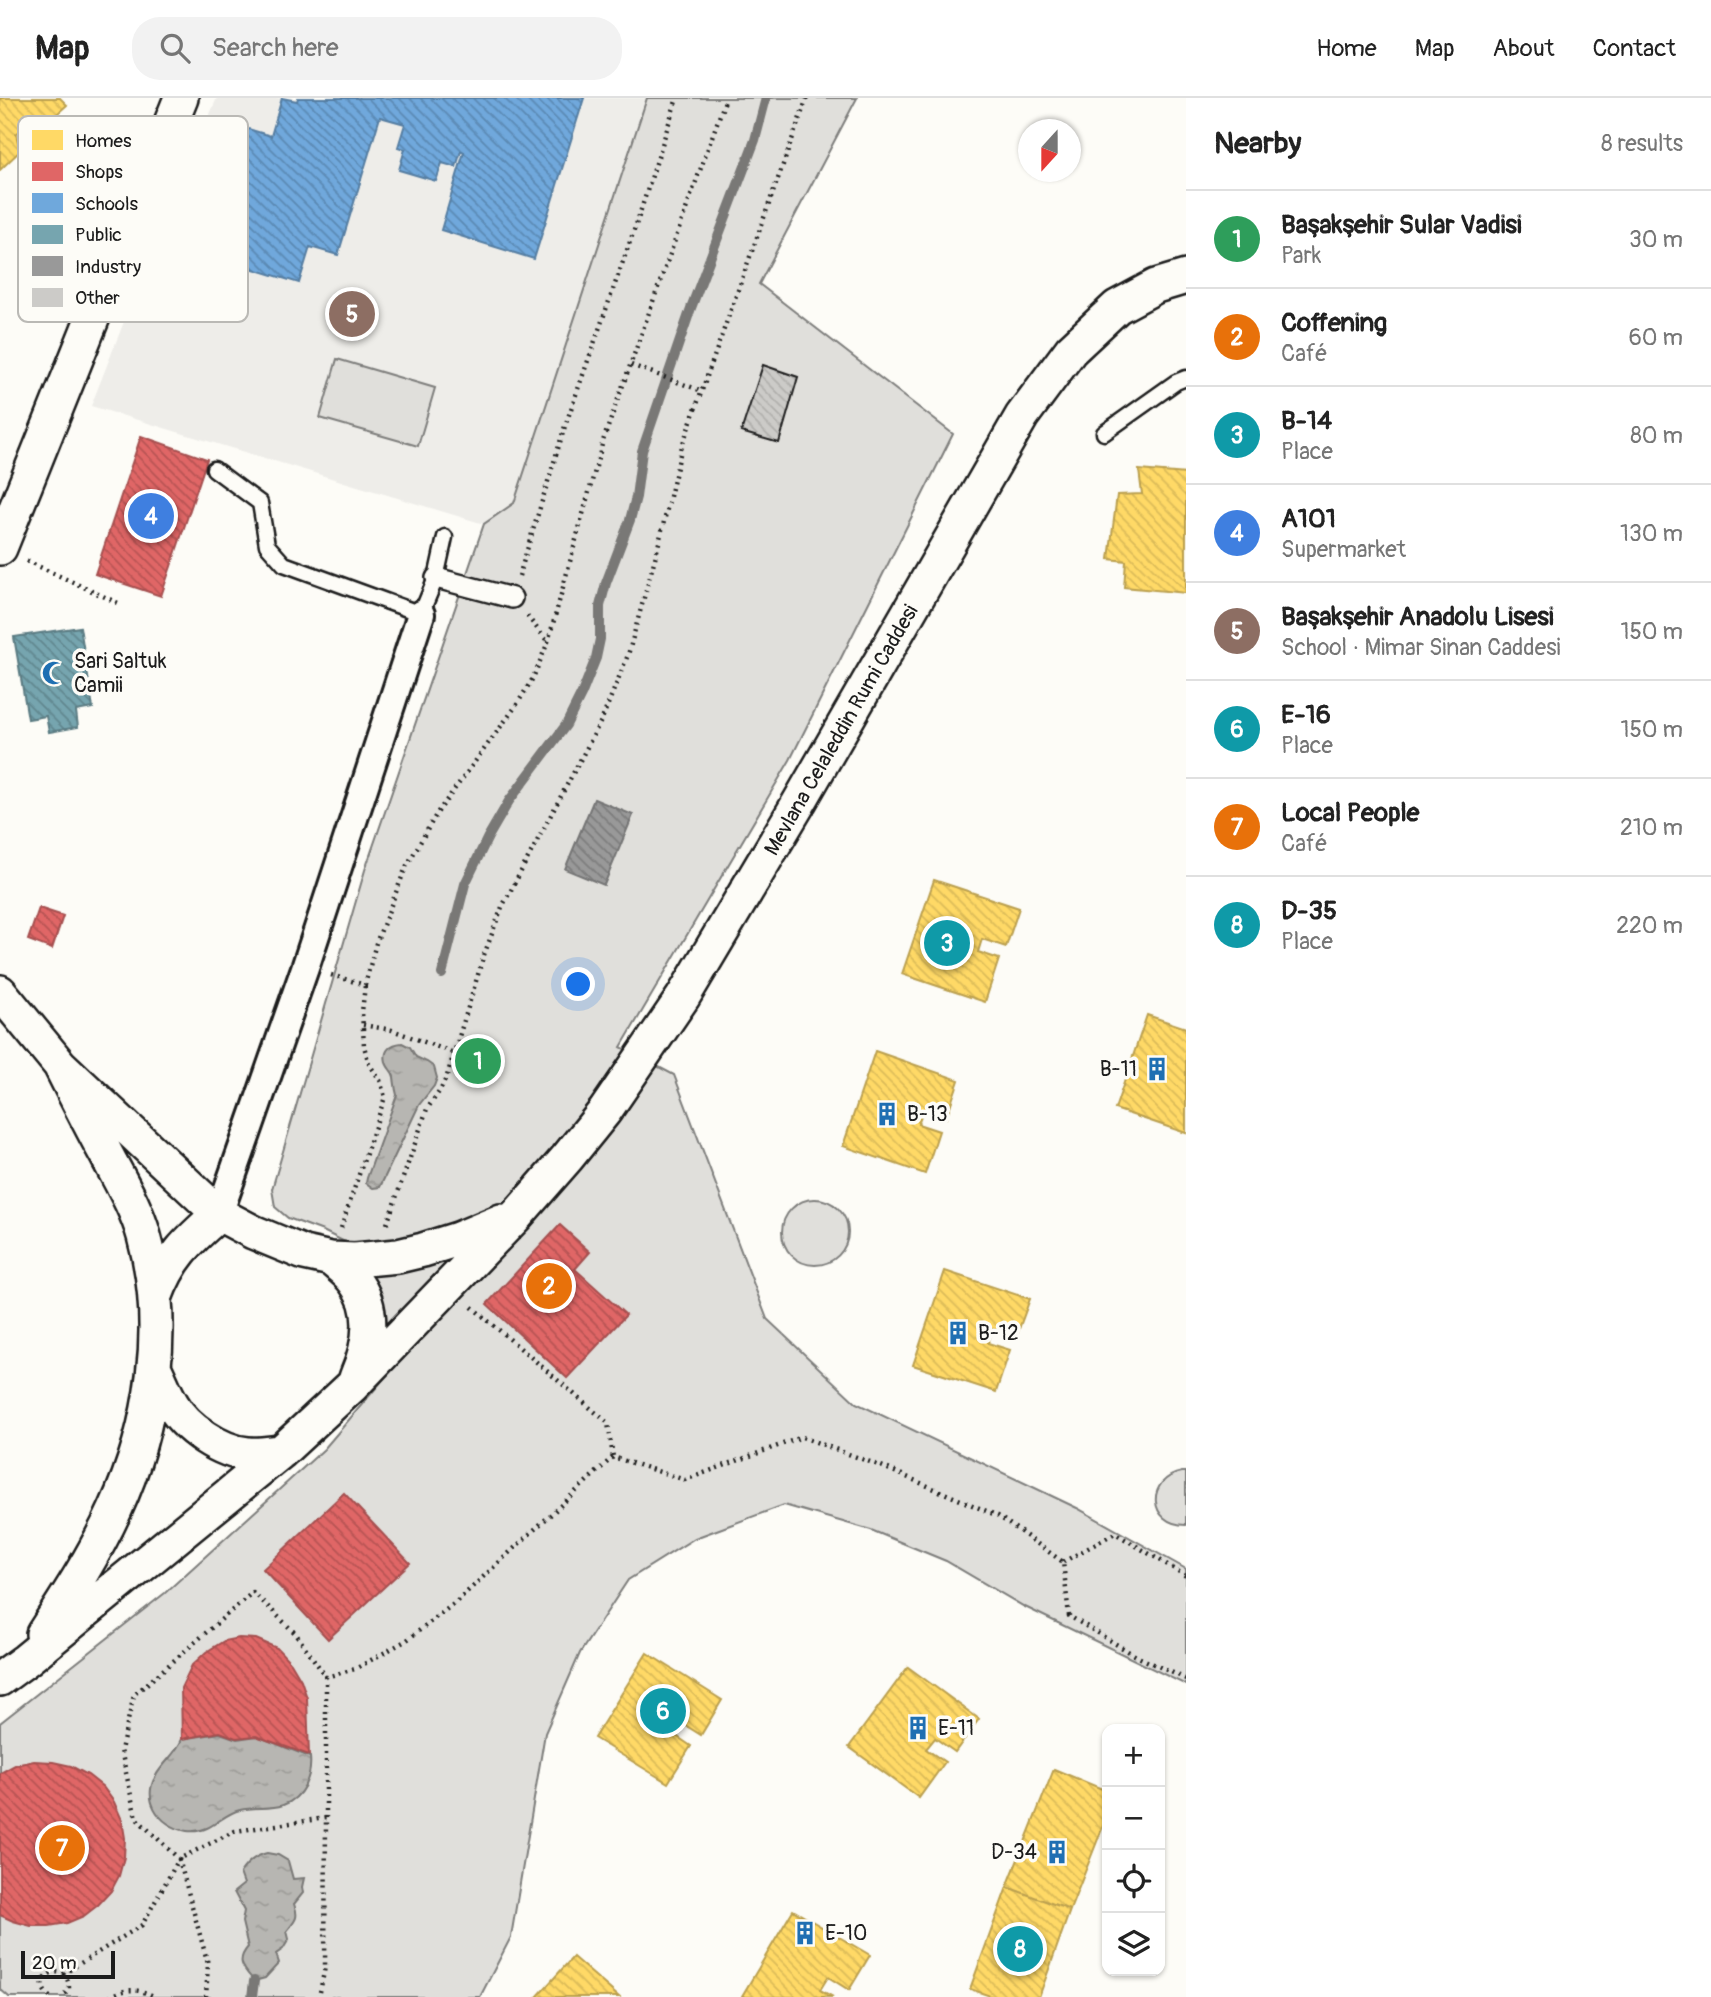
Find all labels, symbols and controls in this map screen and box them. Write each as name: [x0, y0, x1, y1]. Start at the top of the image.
search box: [132, 17, 622, 80]
text: Map: [35, 28, 90, 69]
icon: search: [156, 29, 194, 67]
text: Search here: [212, 32, 339, 64]
text: Home: [1316, 34, 1377, 63]
text: Map: [1415, 34, 1455, 63]
text: About: [1493, 34, 1555, 63]
text: Contact: [1593, 34, 1676, 63]
legend: [18, 116, 248, 322]
north arrow: [1018, 119, 1081, 182]
text: Nearby: [1214, 125, 1301, 162]
text: Homes: [75, 129, 132, 153]
text: 8 results: [1601, 129, 1683, 158]
text: Shops: [75, 160, 123, 184]
text: Schools: [75, 192, 139, 216]
text: Başakşehir Sular Vadisi: [1281, 209, 1522, 241]
text: Public: [75, 223, 122, 247]
text: 1: [1233, 225, 1242, 254]
text: 30 m: [1629, 225, 1683, 254]
text: Park: [1281, 241, 1321, 270]
text: Industry: [75, 255, 141, 279]
text: Other: [75, 286, 120, 310]
pin: 5: [329, 288, 375, 340]
text: Coffening: [1281, 307, 1387, 339]
text: 2: [1231, 323, 1243, 352]
text: 60 m: [1628, 323, 1683, 352]
text: Café: [1281, 339, 1327, 368]
text: B-14: [1281, 405, 1332, 437]
text: 3: [1231, 421, 1243, 450]
text: 80 m: [1630, 421, 1683, 450]
text: Place: [1281, 437, 1333, 466]
pin: 4: [128, 490, 174, 542]
text: A101: [1281, 503, 1336, 535]
text: 4: [1230, 519, 1244, 548]
text: 130 m: [1620, 519, 1683, 548]
text: Supermarket: [1281, 535, 1406, 564]
street label: Mevlana Celaleddin Rumi Caddesi: [758, 600, 925, 861]
text: Başakşehir Anadolu Lisesi: [1281, 601, 1554, 633]
text: 5: [1231, 617, 1243, 646]
text: 150 m: [1620, 617, 1683, 646]
text: School · Mimar Sinan Caddesi: [1281, 633, 1561, 662]
place label: Sari Saltuk Camii: [74, 648, 167, 699]
mosque icon: Sari Saltuk Camii: [40, 659, 68, 687]
text: E-16: [1281, 699, 1331, 731]
text: 6: [1230, 715, 1244, 744]
text: 150 m: [1620, 715, 1683, 744]
text: Place: [1281, 731, 1333, 760]
text: Local People: [1281, 797, 1419, 829]
text: 7: [1231, 813, 1243, 842]
text: 210 m: [1620, 813, 1683, 842]
text: Café: [1281, 829, 1327, 858]
text: D-35: [1281, 895, 1337, 927]
text: 8: [1231, 911, 1243, 940]
text: 220 m: [1616, 911, 1683, 940]
pin: 3: [924, 917, 970, 969]
text: Place: [1281, 927, 1333, 956]
your location: [561, 967, 595, 1001]
pin: 1: [455, 1035, 501, 1087]
building icon: B-11: [1143, 1055, 1171, 1083]
place label: B-11: [1100, 1056, 1137, 1083]
building icon: B-13: [873, 1100, 901, 1128]
place label: B-13: [907, 1101, 948, 1128]
pin: 2: [526, 1260, 572, 1312]
building icon: B-12: [944, 1319, 972, 1347]
place label: B-12: [978, 1320, 1019, 1347]
pin: 6: [640, 1685, 686, 1737]
building icon: E-11: [904, 1714, 932, 1742]
place label: E-11: [938, 1715, 974, 1742]
map controls: [1102, 1724, 1165, 1976]
button: +: [1102, 1724, 1165, 1787]
button: −: [1102, 1787, 1165, 1850]
pin: 7: [39, 1822, 85, 1874]
building icon: D-34: [1043, 1838, 1071, 1866]
place label: D-34: [991, 1839, 1037, 1866]
button: locate: [1102, 1850, 1165, 1913]
button: layers: [1102, 1913, 1165, 1976]
building icon: E-10: [791, 1919, 819, 1947]
place label: E-10: [825, 1920, 867, 1947]
pin: 8: [997, 1923, 1043, 1975]
scale bar: [21, 1948, 116, 1980]
text: 20 m: [32, 1951, 77, 1975]

